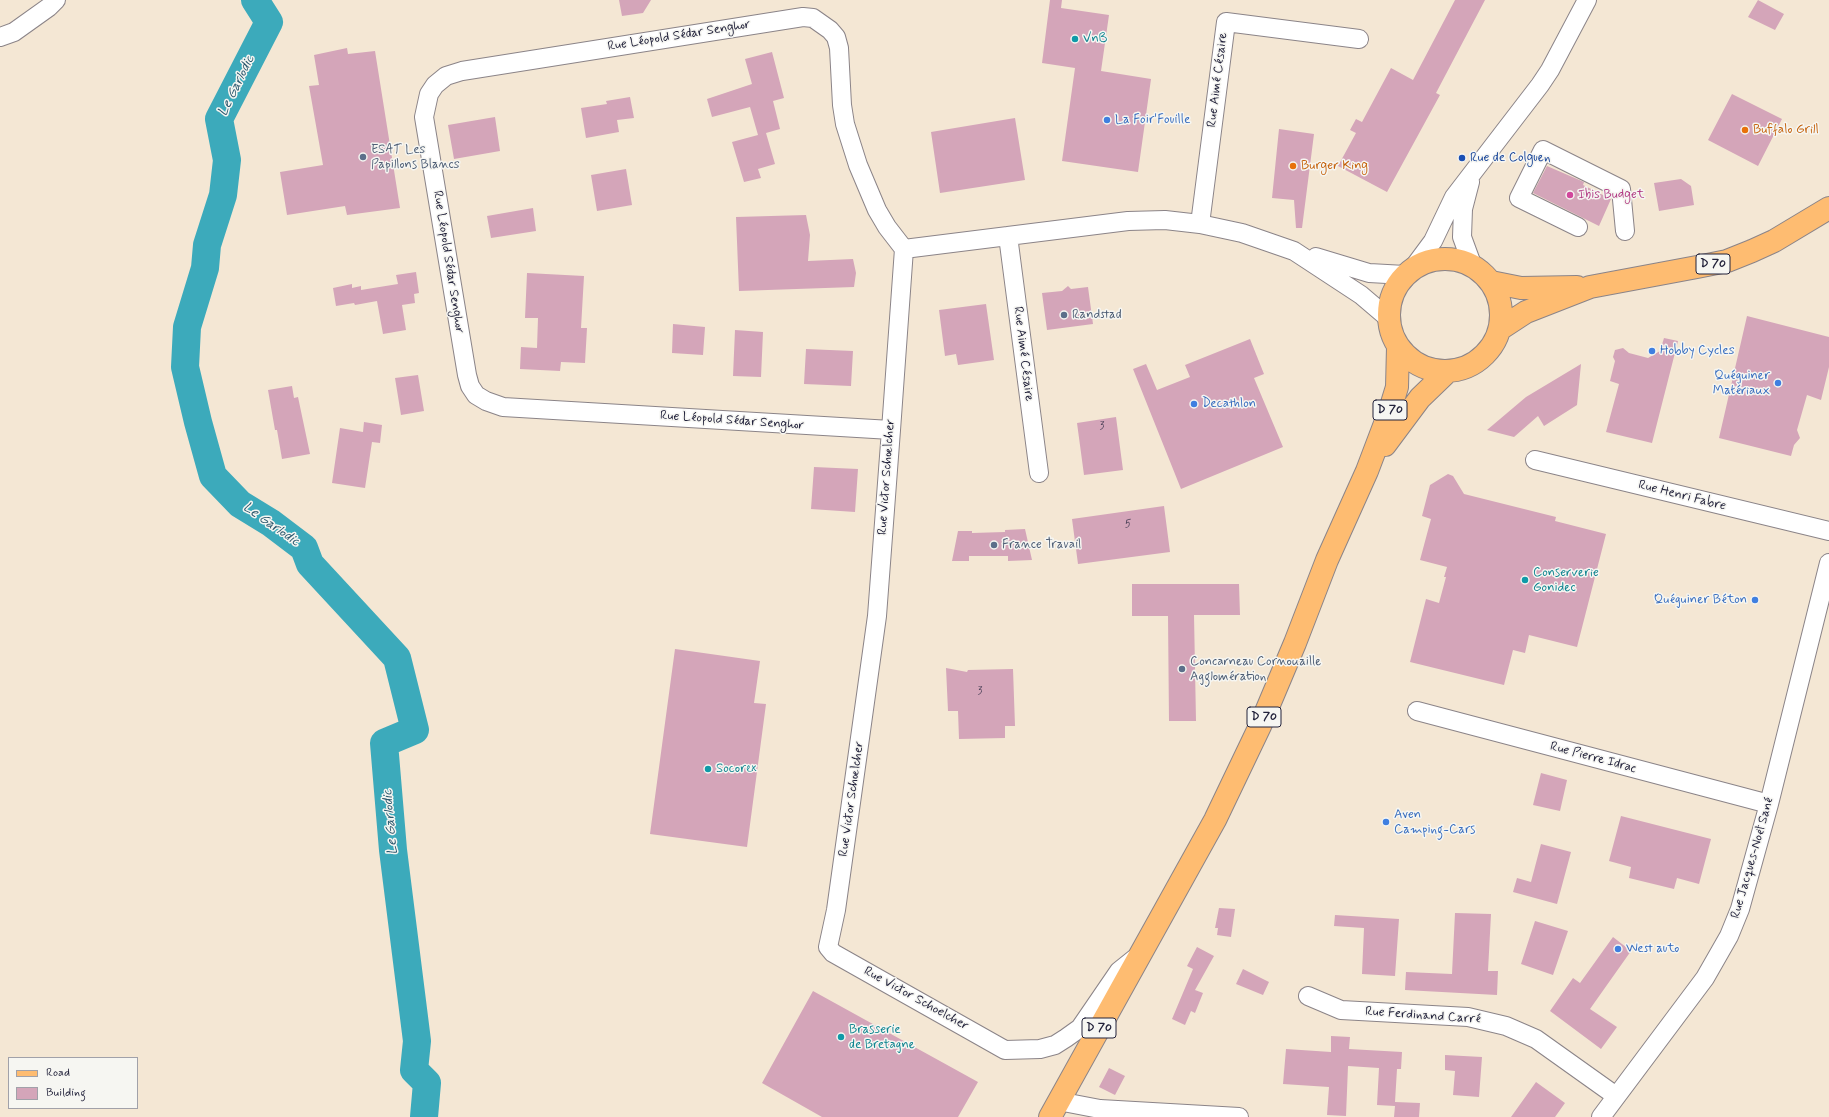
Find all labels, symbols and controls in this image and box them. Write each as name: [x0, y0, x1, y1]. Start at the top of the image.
street label: Rue Léopold Sédar Senghor: [606, 17, 752, 55]
place label: VnB: [1083, 31, 1107, 47]
street label: Rue Aimé Césaire: [1204, 32, 1232, 128]
marker: VnB: [1070, 34, 1080, 44]
water label: Le Garlodic: [215, 53, 259, 119]
place label: La Foir'Fouille: [1115, 112, 1190, 128]
marker: La Foir'Fouille: [1102, 115, 1112, 125]
place label: Buffalo Grill: [1753, 122, 1819, 138]
marker: Buffalo Grill: [1740, 125, 1750, 135]
place label: ESAT Les Papillons Blancs: [371, 142, 460, 173]
place label: Rue de Colguen: [1470, 150, 1551, 166]
marker: ESAT Les Papillons Blancs: [358, 152, 368, 162]
marker: Rue de Colguen: [1457, 153, 1467, 163]
place label: Burger King: [1301, 158, 1368, 174]
marker: Burger King: [1288, 161, 1298, 171]
place label: Ibis Budget: [1578, 187, 1644, 203]
street label: Rue Léopold Sédar Senghor: [429, 189, 467, 335]
marker: Ibis Budget: [1565, 190, 1575, 200]
road number: D 70: [1696, 254, 1730, 274]
street label: Rue Aimé Césaire: [1009, 306, 1037, 402]
place label: Randstad: [1072, 307, 1122, 323]
marker: Randstad: [1059, 310, 1069, 320]
place label: Hobby Cycles: [1660, 343, 1735, 359]
marker: Hobby Cycles: [1647, 346, 1657, 356]
place label: Quéguiner Matériaux: [1713, 368, 1770, 399]
marker: Quéguiner Matériaux: [1773, 378, 1783, 388]
place label: Decathlon: [1202, 396, 1256, 412]
marker: Decathlon: [1189, 399, 1199, 409]
road number: D 70: [1373, 400, 1407, 420]
street label: Rue Léopold Sédar Senghor: [659, 408, 805, 434]
street label: Rue Victor Schœlcher: [875, 418, 899, 536]
house number: 3: [1100, 420, 1104, 434]
street label: Rue Henri Fabre: [1636, 478, 1728, 514]
water label: Le Garlodic: [239, 499, 303, 551]
house number: 5: [1125, 518, 1131, 532]
place label: France Travail: [1002, 537, 1081, 553]
marker: France Travail: [989, 540, 999, 550]
place label: Conserverie Gonidec: [1533, 565, 1599, 596]
marker: Conserverie Gonidec: [1520, 575, 1530, 585]
place label: Quéguiner Béton: [1654, 592, 1747, 608]
marker: Quéguiner Béton: [1750, 595, 1760, 605]
place label: Concarneau Cornouaille Agglomération: [1190, 654, 1321, 685]
marker: Concarneau Cornouaille Agglomération: [1177, 664, 1187, 674]
house number: 3: [978, 685, 982, 699]
road number: D 70: [1247, 707, 1281, 727]
street label: Rue Pierre Idrac: [1548, 739, 1638, 777]
street label: Rue Victor Schœlcher: [836, 740, 868, 858]
place label: Socorex: [716, 761, 757, 777]
marker: Socorex: [703, 764, 713, 774]
water label: Le Garlodic: [380, 789, 402, 855]
street label: Rue Jacques-Noël Sané: [1728, 796, 1778, 920]
place label: Aven Camping-Cars: [1394, 807, 1475, 838]
marker: Aven Camping-Cars: [1381, 817, 1391, 827]
place label: West auto: [1626, 941, 1679, 957]
marker: West auto: [1613, 944, 1623, 954]
street label: Rue Victor Schoelcher: [861, 964, 971, 1034]
street label: Rue Ferdinand Carré: [1365, 1004, 1481, 1028]
road number: D 70: [1082, 1018, 1116, 1038]
place label: Brasserie de Bretagne: [849, 1022, 915, 1053]
marker: Brasserie de Bretagne: [836, 1032, 846, 1042]
legend: [8, 1057, 138, 1109]
text: Road: [46, 1065, 70, 1081]
text: Building: [46, 1085, 86, 1101]

